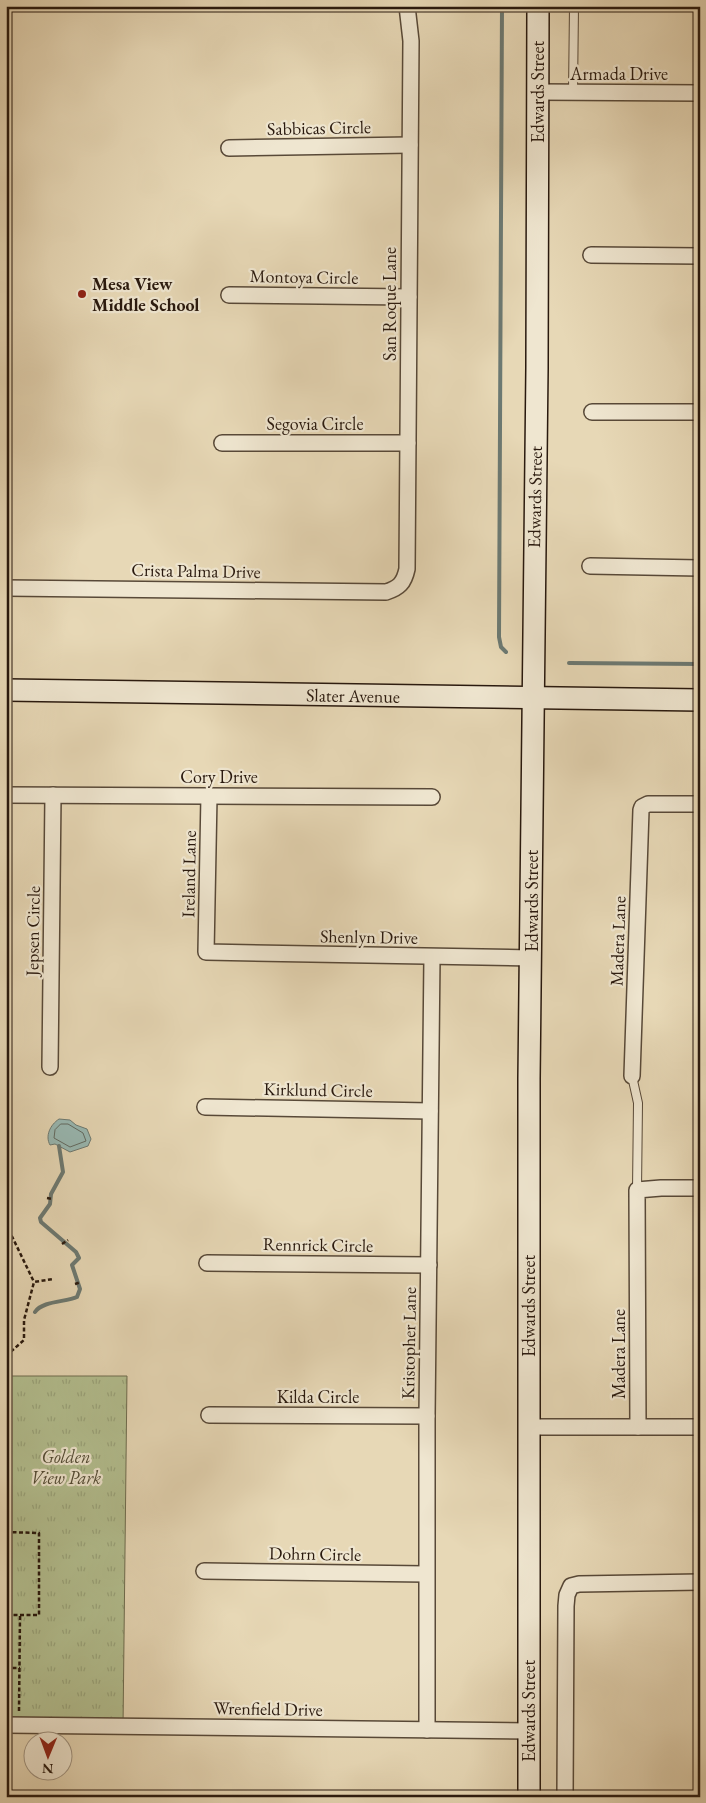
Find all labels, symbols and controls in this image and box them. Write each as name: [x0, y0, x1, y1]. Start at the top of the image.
street label: Edwards Street: [526, 41, 549, 143]
street label: Armada Drive: [569, 62, 668, 85]
street label: Sabbicas Circle: [267, 115, 371, 140]
street label: San Roque Lane: [378, 247, 401, 361]
street label: Montoya Circle: [249, 264, 359, 289]
place label: Mesa View Middle School: [92, 272, 199, 316]
marker: Mesa View Middle School: [76, 288, 88, 300]
street label: Segovia Circle: [267, 412, 363, 435]
street label: Edwards Street: [522, 445, 547, 548]
street label: Crista Palma Drive: [131, 558, 261, 583]
street label: Slater Avenue: [306, 683, 400, 708]
street label: Cory Drive: [180, 765, 258, 788]
street label: Ireland Lane: [176, 830, 201, 918]
street label: Edwards Street: [520, 850, 543, 952]
street label: Jepsen Circle: [20, 886, 45, 978]
street label: Madera Lane: [604, 896, 631, 986]
street label: Shenlyn Drive: [320, 924, 418, 949]
street label: Kirklund Circle: [263, 1077, 373, 1102]
street label: Rennrick Circle: [263, 1232, 373, 1257]
street label: Edwards Street: [517, 1255, 540, 1357]
street label: Kristopher Lane: [396, 1287, 421, 1399]
street label: Madera Lane: [607, 1309, 630, 1399]
street label: Kilda Circle: [277, 1385, 359, 1408]
park label: Golden View Park: [31, 1445, 101, 1489]
street label: Dohrn Circle: [269, 1541, 361, 1566]
street label: Edwards Street: [517, 1660, 540, 1762]
street label: Wrenfield Drive: [213, 1696, 323, 1721]
north arrow: [22, 1730, 72, 1780]
text: N: [41, 1760, 54, 1778]

